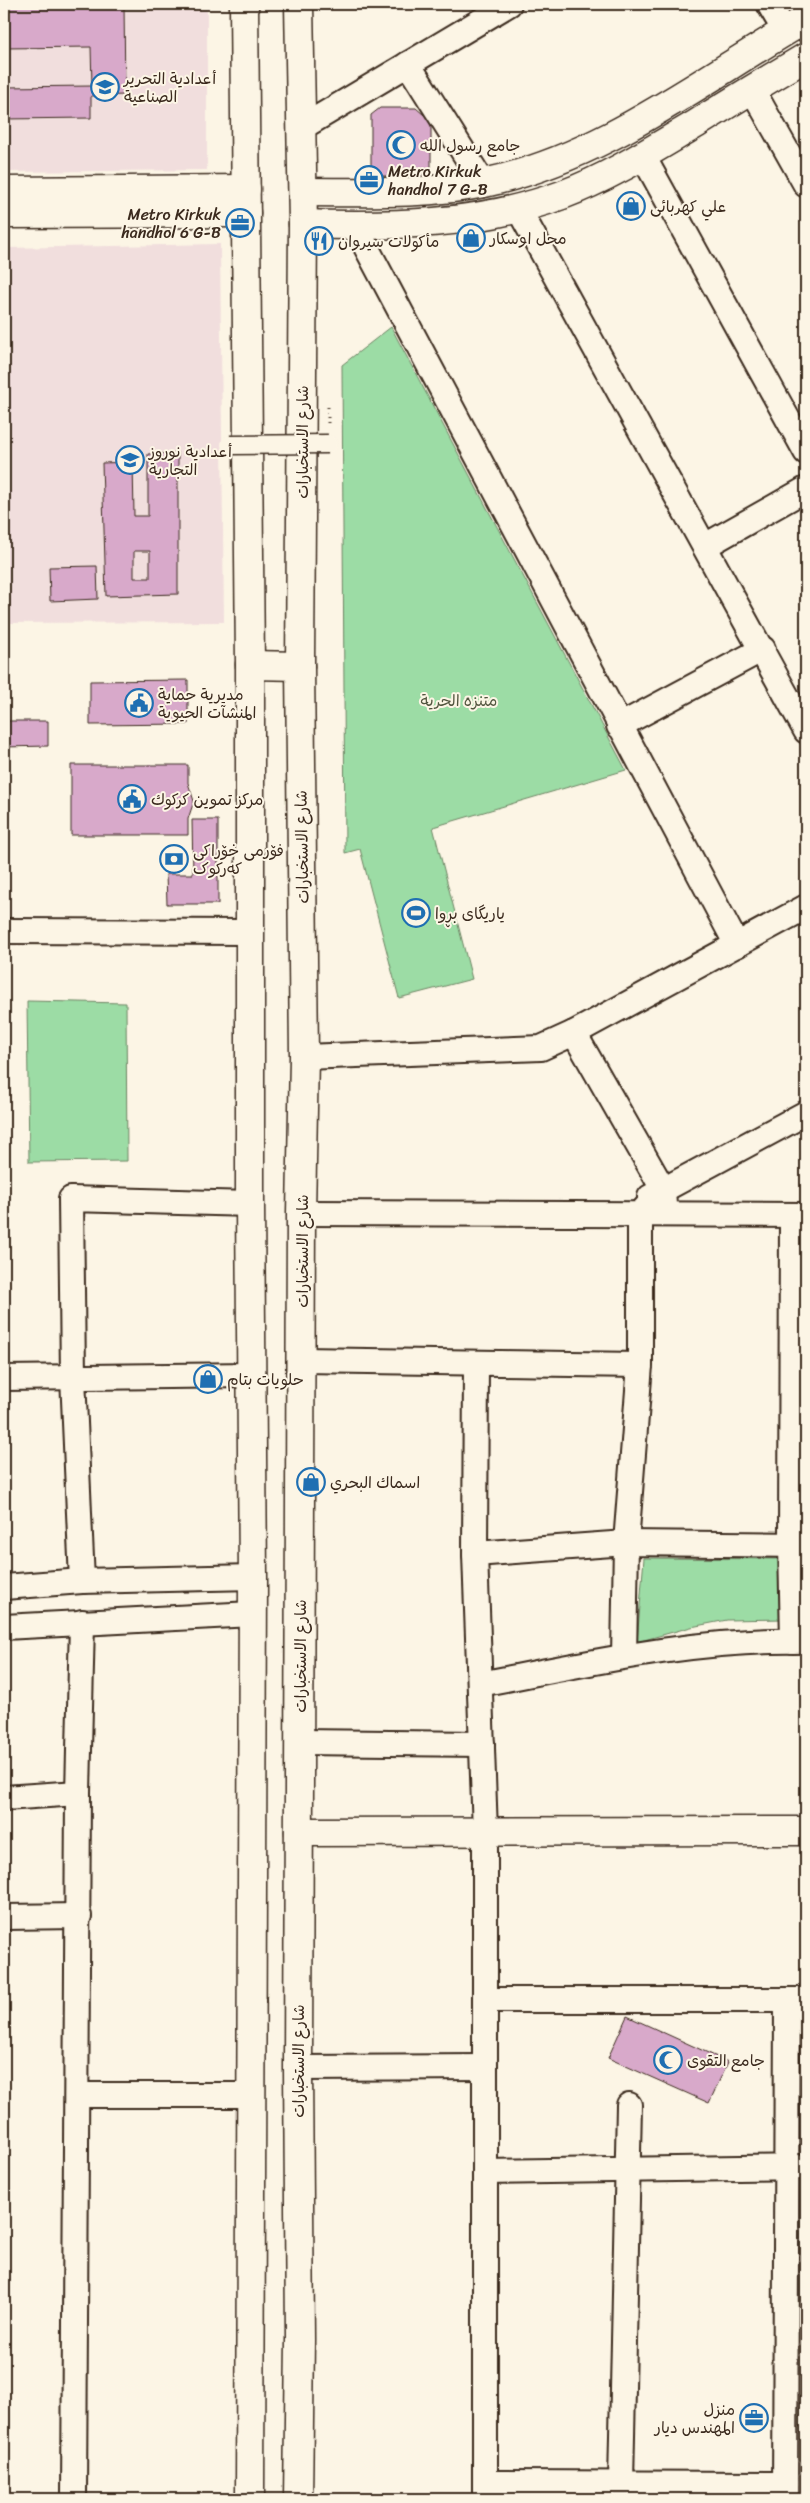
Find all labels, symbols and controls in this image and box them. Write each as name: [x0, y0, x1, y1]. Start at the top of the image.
place label: أعدادية التحرير الصناعية: [122, 64, 216, 111]
school or university icon: أعدادية التحرير الصناعية: [90, 72, 120, 102]
mosque icon: جامع رسول الله: [386, 130, 416, 160]
place label: جامع رسول الله: [420, 131, 521, 160]
place label: Metro Kirkuk handhol 7 G-B: [387, 157, 488, 204]
office icon: Metro Kirkuk handhol 7 G-B: [354, 165, 384, 195]
shop icon: علي كهربائى: [616, 191, 646, 221]
place label: علي كهربائى: [650, 192, 726, 221]
place label: Metro Kirkuk handhol 6 G-B: [120, 200, 221, 247]
office icon: Metro Kirkuk handhol 6 G-B: [225, 208, 255, 238]
shop icon: محل اوسكار: [456, 223, 486, 253]
place label: محل اوسكار: [488, 224, 567, 253]
restaurant icon: مأكولات سيروان: [304, 226, 334, 256]
place label: مأكولات سيروان: [338, 227, 439, 256]
street label: شارع الاستخبارات: [288, 385, 317, 499]
place label: أعدادية نوروز التجارية: [147, 437, 232, 484]
school or university icon: أعدادية نوروز التجارية: [115, 445, 145, 475]
place label: مديرية حماية المنشآت الحيوية: [158, 680, 256, 727]
park label: متنزه الحرية: [421, 686, 497, 715]
public building icon: مديرية حماية المنشآت الحيوية: [124, 688, 154, 718]
public building icon: مركز تموين كركوك: [117, 784, 147, 814]
place label: مركز تموين كركوك: [151, 785, 263, 814]
street label: شارع الاستخبارات: [287, 790, 317, 904]
place label: فۆرمی خۆراکی کەرکوک: [193, 836, 284, 883]
bank icon: فۆرمی خۆراکی کەرکوک: [159, 844, 189, 874]
sports icon: یاریگای بڕوا: [401, 898, 431, 928]
place label: یاریگای بڕوا: [435, 899, 505, 928]
street label: شارع الاستخبارات: [288, 1194, 317, 1308]
shop icon: حلويات بتام: [193, 1364, 223, 1394]
place label: حلويات بتام: [227, 1365, 304, 1394]
shop icon: اسماك البحري: [296, 1467, 326, 1497]
place label: اسماك البحري: [330, 1468, 420, 1497]
street label: شارع الاستخبارات: [286, 1599, 315, 1713]
street label: شارع الاستخبارات: [284, 2004, 313, 2118]
mosque icon: جامع التقوى: [653, 2045, 683, 2075]
place label: جامع التقوى: [687, 2046, 765, 2075]
place label: منزل المهندس ديار: [653, 2395, 735, 2442]
office icon: منزل المهندس ديار: [739, 2403, 769, 2433]

